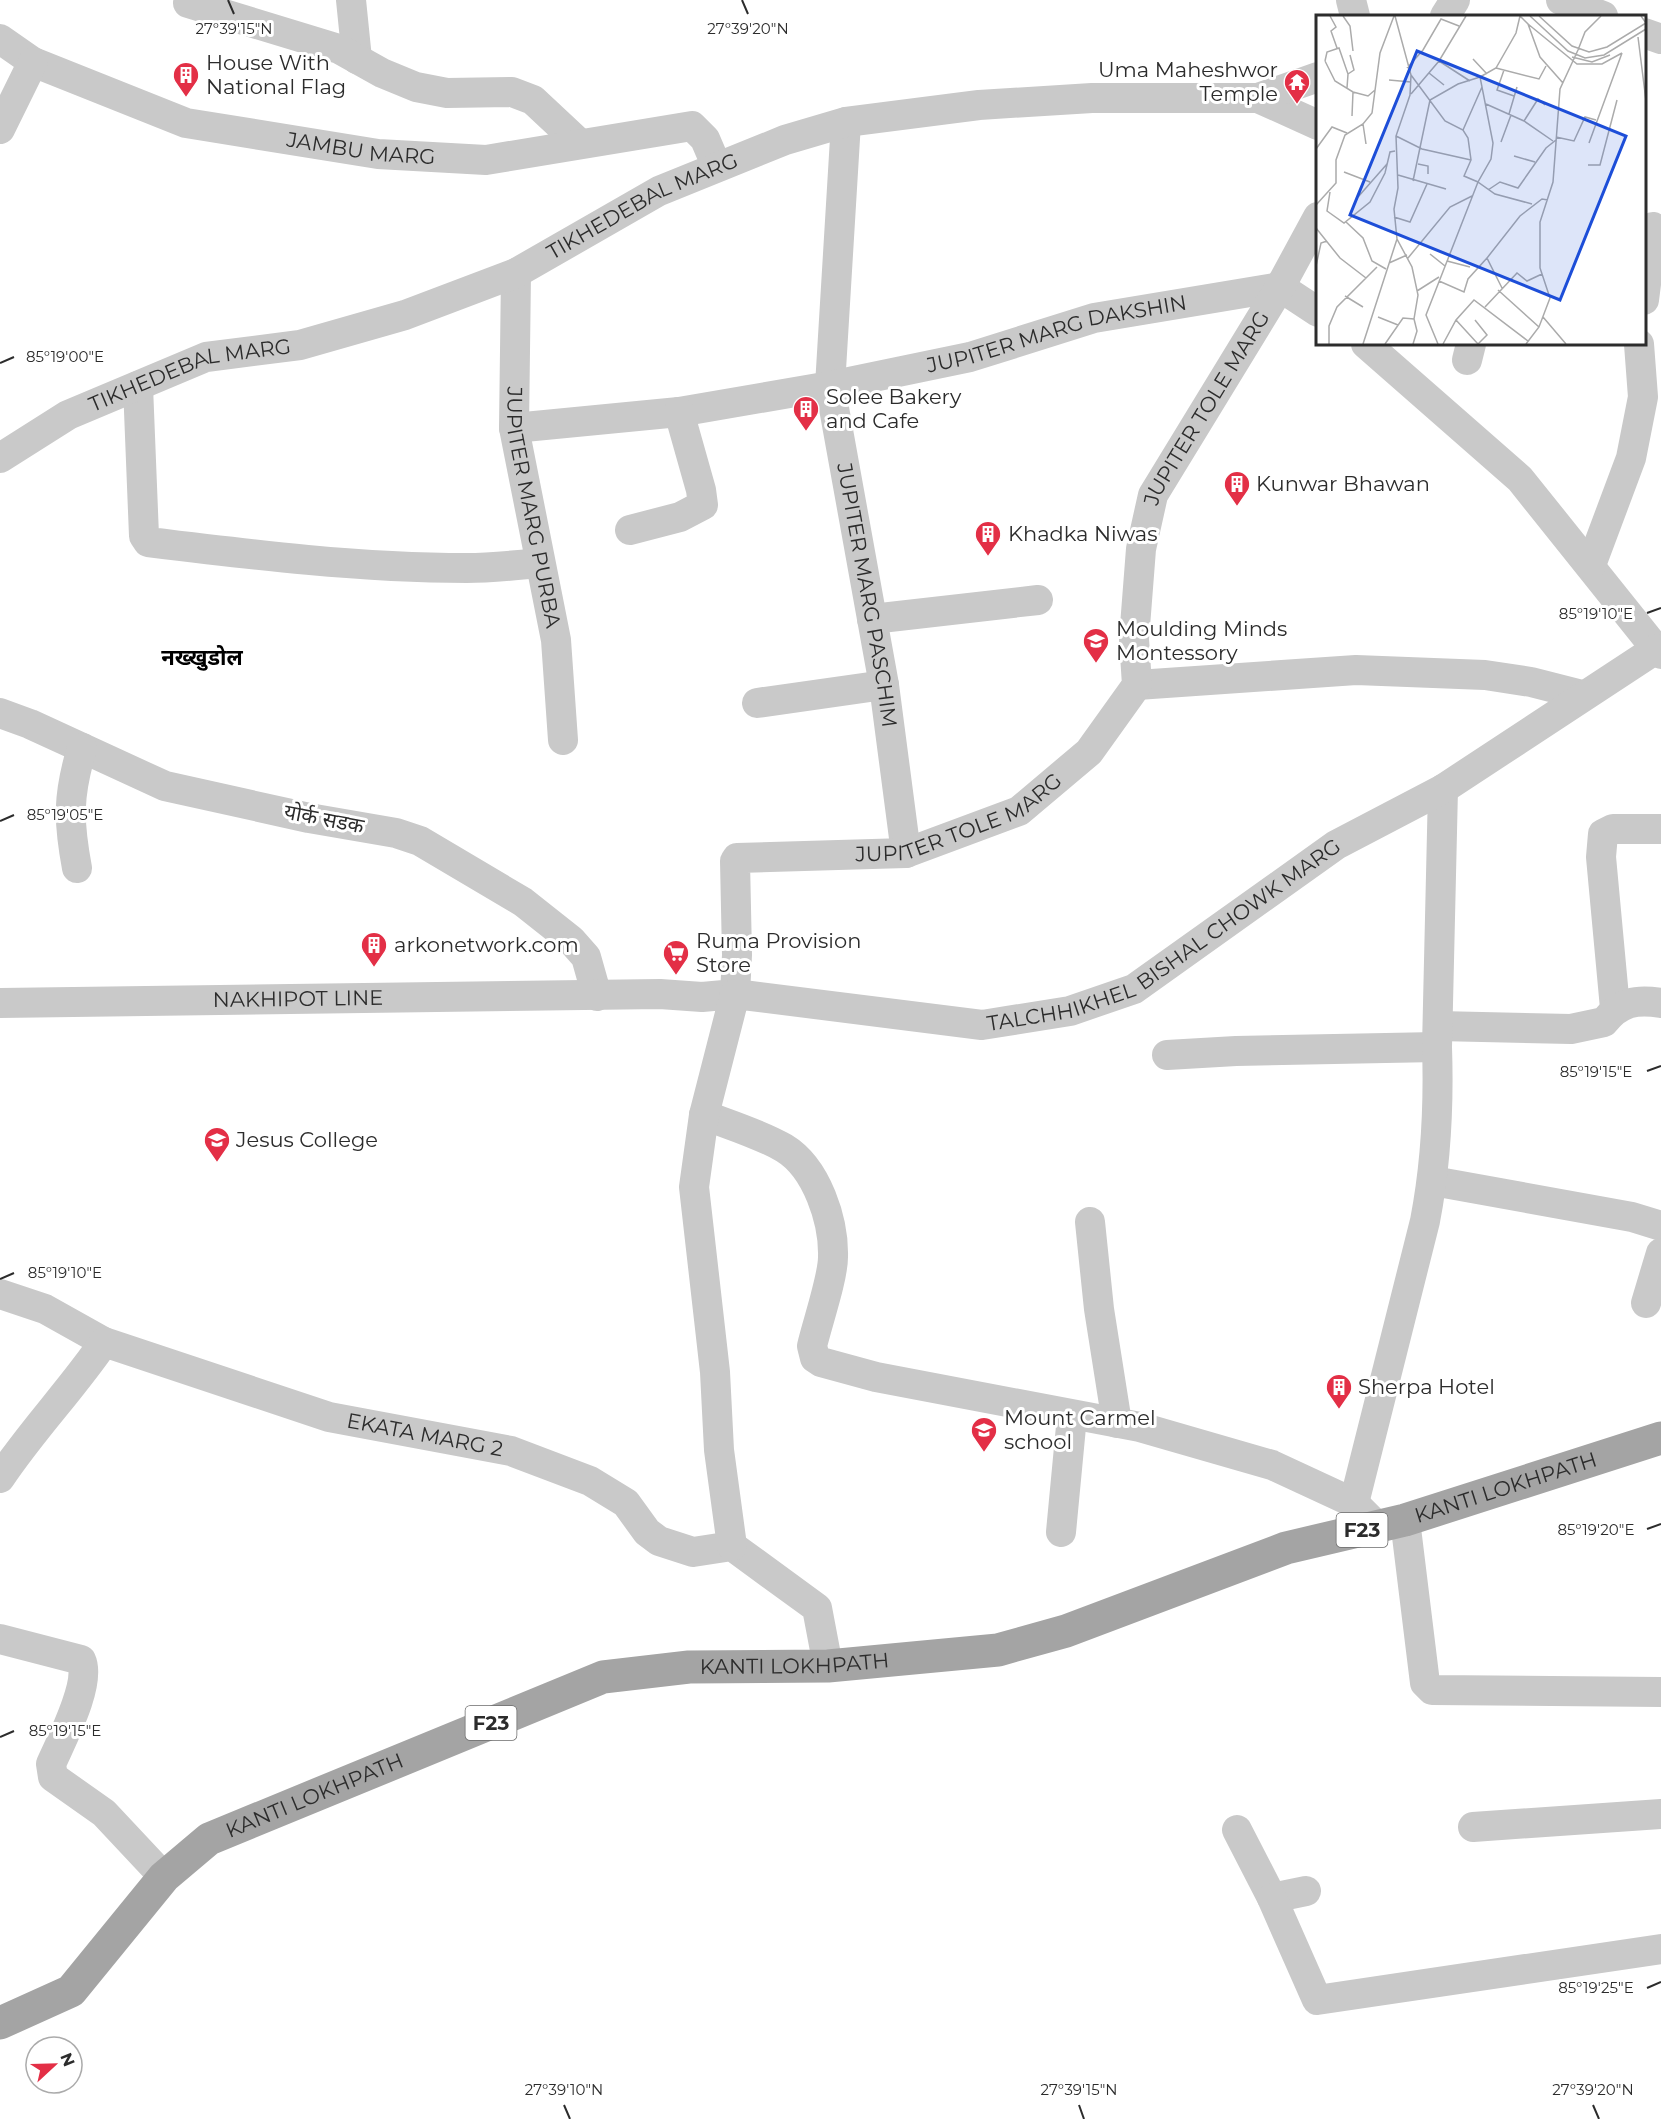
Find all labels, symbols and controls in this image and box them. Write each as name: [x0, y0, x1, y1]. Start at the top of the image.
inset map: [1316, 15, 1646, 345]
text: 27°39'15"N: [195, 19, 273, 38]
text: 27°39'20"N: [707, 19, 789, 38]
place label: House With National Flag: [206, 50, 346, 99]
place label: Uma Maheshwor Temple: [1098, 57, 1278, 106]
building icon: House With National Flag: [171, 60, 201, 98]
temple icon: Uma Maheshwor Temple: [1282, 67, 1312, 105]
street label: JAMBU MARG: [284, 126, 436, 169]
street label: TIKHEDEBAL MARG: [542, 147, 741, 265]
street label: JUPITER MARG DAKSHIN: [924, 290, 1189, 378]
street label: JUPITER TOLE MARG: [1138, 306, 1274, 508]
street label: TIKHEDEBAL MARG: [85, 333, 292, 417]
text: 85°19'00"E: [26, 347, 104, 366]
place label: Solee Bakery and Cafe: [826, 384, 962, 433]
street label: JUPITER MARG PURBA: [502, 385, 566, 631]
building icon: Solee Bakery and Cafe: [791, 394, 821, 432]
street label: JUPITER MARG PASCHIM: [832, 460, 902, 729]
building icon: Kunwar Bhawan: [1222, 469, 1252, 507]
place label: Kunwar Bhawan: [1256, 471, 1430, 496]
building icon: Khadka Niwas: [973, 519, 1003, 557]
place label: Khadka Niwas: [1008, 521, 1157, 546]
text: 85°19'10"E: [1559, 604, 1633, 623]
place label: Moulding Minds Montessory: [1116, 616, 1287, 665]
school or university icon: Moulding Minds Montessory: [1081, 626, 1111, 664]
district label: नख्खुडोल: [161, 644, 244, 671]
street label: JUPITER TOLE MARG: [854, 768, 1066, 867]
street label: योर्क सडक: [282, 799, 367, 839]
text: 85°19'05"E: [27, 805, 103, 824]
street label: TALCHHIKHEL BISHAL CHOWK MARG: [985, 833, 1345, 1036]
place label: Ruma Provision Store: [696, 928, 861, 977]
building icon: arkonetwork.com: [359, 930, 389, 968]
place label: arkonetwork.com: [394, 932, 579, 957]
supermarket icon: Ruma Provision Store: [661, 938, 691, 976]
street label: NAKHIPOT LINE: [213, 985, 383, 1012]
text: 85°19'15"E: [1560, 1062, 1632, 1081]
school or university icon: Jesus College: [202, 1125, 232, 1163]
place label: Jesus College: [235, 1127, 378, 1152]
text: 85°19'10"E: [28, 1263, 102, 1282]
building icon: Sherpa Hotel: [1324, 1372, 1354, 1410]
place label: Sherpa Hotel: [1358, 1374, 1495, 1399]
place label: Mount Carmel school: [1004, 1405, 1156, 1454]
street label: EKATA MARG 2: [345, 1408, 505, 1461]
school or university icon: Mount Carmel school: [969, 1415, 999, 1453]
street label: KANTI LOKHPATH: [1411, 1446, 1600, 1528]
road number: F23: [1336, 1513, 1388, 1547]
text: 85°19'20"E: [1558, 1520, 1635, 1539]
street label: KANTI LOKHPATH: [700, 1647, 890, 1679]
road number: F23: [466, 1706, 516, 1740]
text: 85°19'15"E: [29, 1721, 101, 1740]
street label: KANTI LOKHPATH: [222, 1748, 407, 1843]
text: 85°19'25"E: [1558, 1978, 1634, 1997]
north arrow: [24, 2035, 84, 2095]
text: N: [56, 2050, 79, 2069]
text: 27°39'10"N: [525, 2080, 603, 2099]
text: 27°39'15"N: [1040, 2080, 1118, 2099]
text: 27°39'20"N: [1552, 2080, 1634, 2099]

